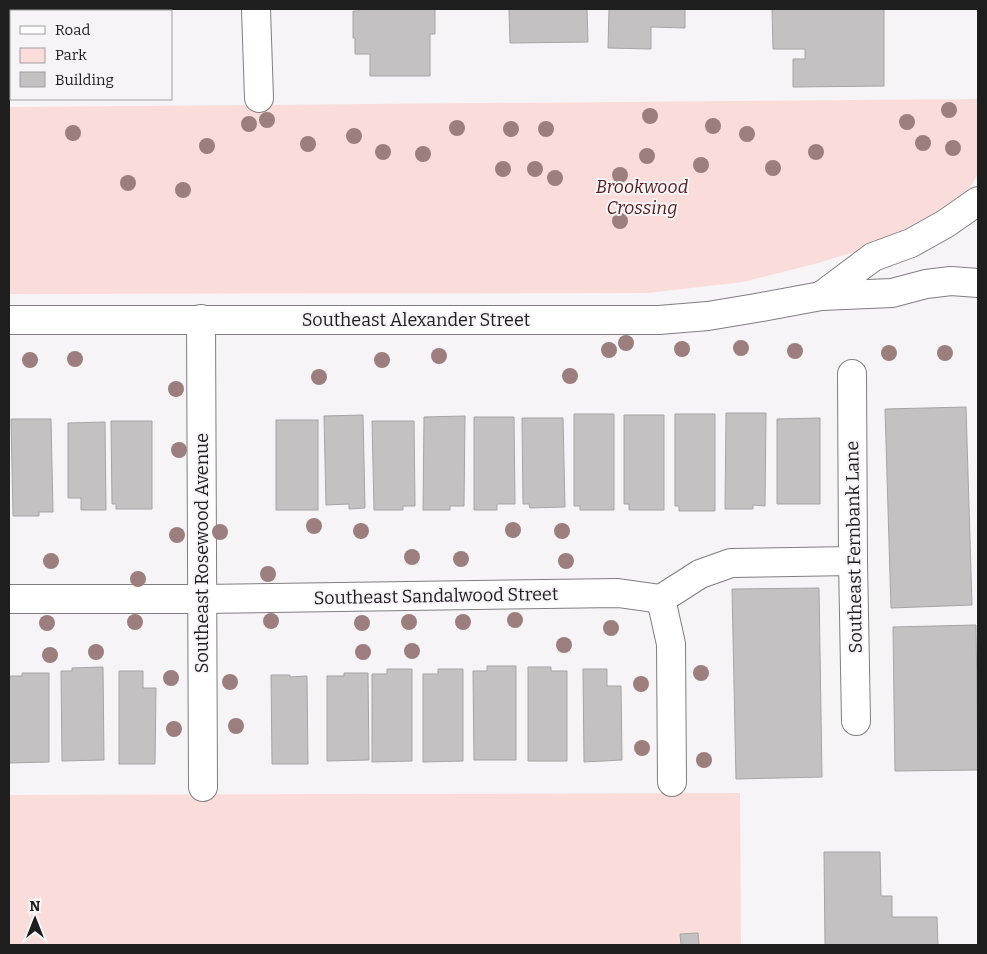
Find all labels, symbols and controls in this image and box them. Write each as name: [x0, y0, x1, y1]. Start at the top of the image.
legend: [10, 10, 172, 100]
text: Road: [55, 21, 90, 39]
text: Park: [55, 46, 87, 64]
text: Building: [55, 71, 114, 89]
park label: Brookwood Crossing: [596, 176, 689, 219]
street label: Southeast Alexander Street: [302, 309, 531, 331]
street label: Southeast Rosewood Avenue: [191, 433, 213, 673]
street label: Southeast Fernbank Lane: [841, 441, 867, 653]
street label: Southeast Sandalwood Street: [314, 583, 559, 609]
north arrow: [10, 894, 60, 944]
text: N: [30, 898, 41, 915]

